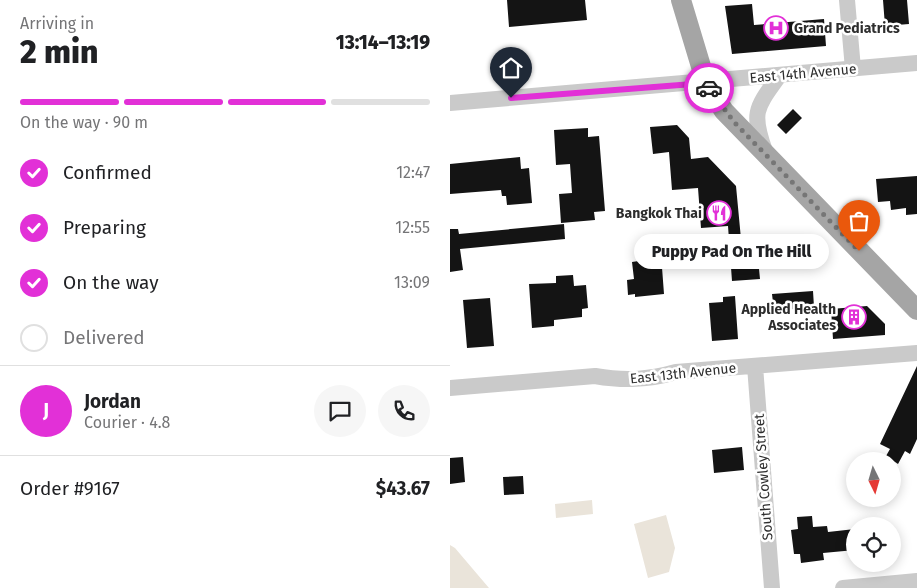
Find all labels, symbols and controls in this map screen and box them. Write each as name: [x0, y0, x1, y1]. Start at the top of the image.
text: Arriving in: [20, 14, 94, 33]
hospital icon: Grand Pediatrics: [763, 15, 789, 41]
place label: Grand Pediatrics: [794, 20, 900, 37]
text: 13:14–13:19: [336, 31, 430, 54]
text: 2 min: [20, 33, 98, 71]
pin: [490, 47, 532, 98]
icon: home: [497, 54, 525, 82]
street label: East 14th Avenue: [749, 60, 857, 87]
courier: [684, 63, 734, 113]
icon: car: [695, 74, 723, 102]
text: On the way · 90 m: [20, 113, 148, 132]
icon: check: [20, 159, 48, 187]
text: Confirmed: [63, 161, 152, 184]
text: 12:47: [396, 163, 430, 182]
restaurant icon: Bangkok Thai: [706, 200, 732, 226]
pin: [838, 200, 880, 251]
place label: Bangkok Thai: [616, 205, 702, 222]
icon: bag: [845, 207, 873, 235]
icon: check: [20, 214, 48, 242]
text: Preparing: [63, 216, 146, 239]
text: 12:55: [395, 218, 430, 237]
callout: Puppy Pad On The Hill: [634, 234, 829, 268]
text: Puppy Pad On The Hill: [652, 242, 811, 261]
icon: check: [20, 269, 48, 297]
text: On the way: [63, 271, 159, 294]
text: 13:09: [394, 273, 430, 292]
place label: Applied Health Associates: [740, 301, 836, 334]
building icon: Applied Health Associates: [841, 304, 867, 330]
text: Delivered: [63, 326, 145, 349]
street label: East 13th Avenue: [629, 359, 737, 388]
button: chat: [314, 385, 366, 437]
button: phone: [378, 385, 430, 437]
text: Jordan: [84, 390, 141, 413]
text: J: [43, 399, 49, 422]
street label: South Cowley Street: [751, 412, 776, 541]
text: Courier · 4.8: [84, 413, 170, 432]
north arrow: [846, 452, 901, 508]
map controls: [846, 452, 901, 572]
text: Order #9167: [20, 477, 120, 500]
text: $43.67: [376, 477, 430, 500]
button: locate: [846, 517, 901, 572]

